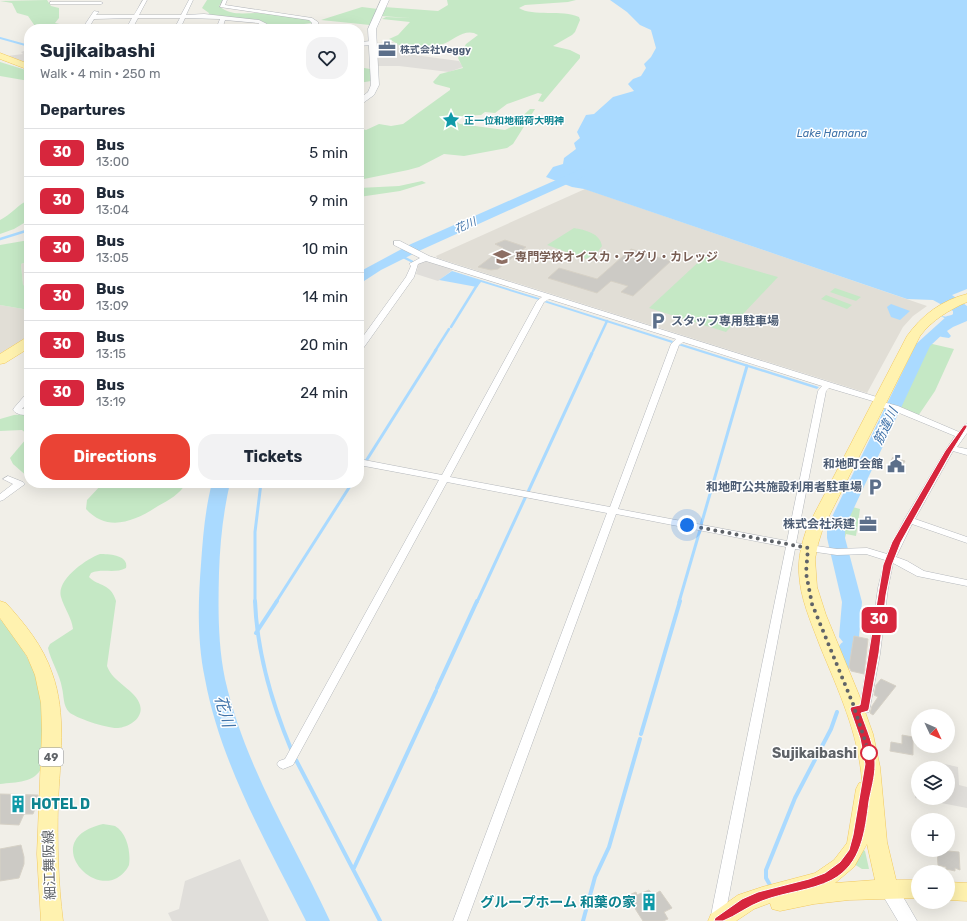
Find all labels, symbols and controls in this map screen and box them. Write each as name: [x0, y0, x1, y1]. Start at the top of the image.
button: heart: [306, 37, 348, 79]
text: Sujikaibashi: [40, 39, 155, 62]
office icon: 株式会社Veggy: [377, 39, 397, 59]
place label: 株式会社Veggy: [400, 44, 471, 56]
text: Walk · 4 min · 250 m: [40, 66, 161, 81]
text: Departures: [40, 101, 125, 119]
place icon: 正一位和地稲荷大明神: [441, 110, 461, 130]
place label: 正一位和地稲荷大明神: [464, 115, 564, 127]
water label: Lake Hamana: [797, 127, 868, 140]
text: Bus: [96, 136, 124, 154]
text: 30: [53, 144, 71, 161]
text: 5 min: [309, 144, 348, 162]
text: 13:00: [96, 154, 129, 169]
text: Bus: [96, 184, 124, 202]
text: 30: [53, 192, 71, 209]
text: 9 min: [309, 192, 348, 210]
text: 13:04: [96, 202, 129, 217]
water label: 花川: [453, 215, 479, 236]
text: Bus: [96, 232, 124, 250]
text: 30: [53, 240, 71, 257]
text: 10 min: [302, 240, 348, 258]
school or university icon: 専門学校オイスカ・アグリ・カレッジ: [492, 247, 512, 267]
text: 13:05: [96, 250, 129, 265]
place label: 専門学校オイスカ・アグリ・カレッジ: [515, 250, 718, 264]
text: Bus: [96, 280, 124, 298]
text: 30: [53, 288, 71, 305]
text: 14 min: [303, 288, 348, 306]
text: 13:09: [96, 298, 129, 313]
parking icon: スタッフ専用駐車場: [648, 311, 668, 331]
place label: スタッフ専用駐車場: [671, 314, 779, 328]
text: Bus: [96, 328, 124, 346]
text: 30: [53, 336, 71, 353]
text: 20 min: [300, 336, 348, 354]
text: 13:15: [96, 346, 126, 361]
text: Bus: [96, 376, 124, 394]
text: 30: [53, 384, 71, 401]
text: 24 min: [300, 384, 348, 402]
text: 13:19: [96, 394, 126, 409]
water label: 筋違川: [870, 404, 902, 447]
button: Directions: [40, 434, 190, 480]
button: Tickets: [198, 434, 348, 480]
public building icon: 和地町会館: [886, 454, 906, 474]
place label: 和地町会館: [823, 457, 883, 471]
parking icon: 和地町公共施設利用者駐車場: [865, 477, 885, 497]
place label: 和地町公共施設利用者駐車場: [706, 480, 862, 494]
office icon: 株式会社浜建: [858, 514, 878, 534]
your location: [677, 515, 697, 535]
place label: 株式会社浜建: [783, 517, 855, 531]
line badge: 30: [861, 607, 897, 633]
text: 30: [870, 611, 888, 628]
water label: 花川: [211, 693, 239, 731]
north arrow: [911, 709, 955, 753]
map controls: [911, 709, 955, 909]
marker: Sujikaibashi: [860, 744, 878, 762]
place label: Sujikaibashi: [772, 745, 857, 762]
road number: 49: [39, 748, 63, 766]
button: layers: [911, 761, 955, 805]
building icon: HOTEL D: [8, 794, 28, 814]
place label: HOTEL D: [31, 796, 90, 813]
button: +: [911, 813, 955, 857]
street label: 細江舞阪線: [40, 830, 59, 900]
button: −: [911, 865, 955, 909]
building icon: グループホーム 和葉の家: [639, 892, 659, 912]
place label: グループホーム 和葉の家: [480, 894, 636, 911]

